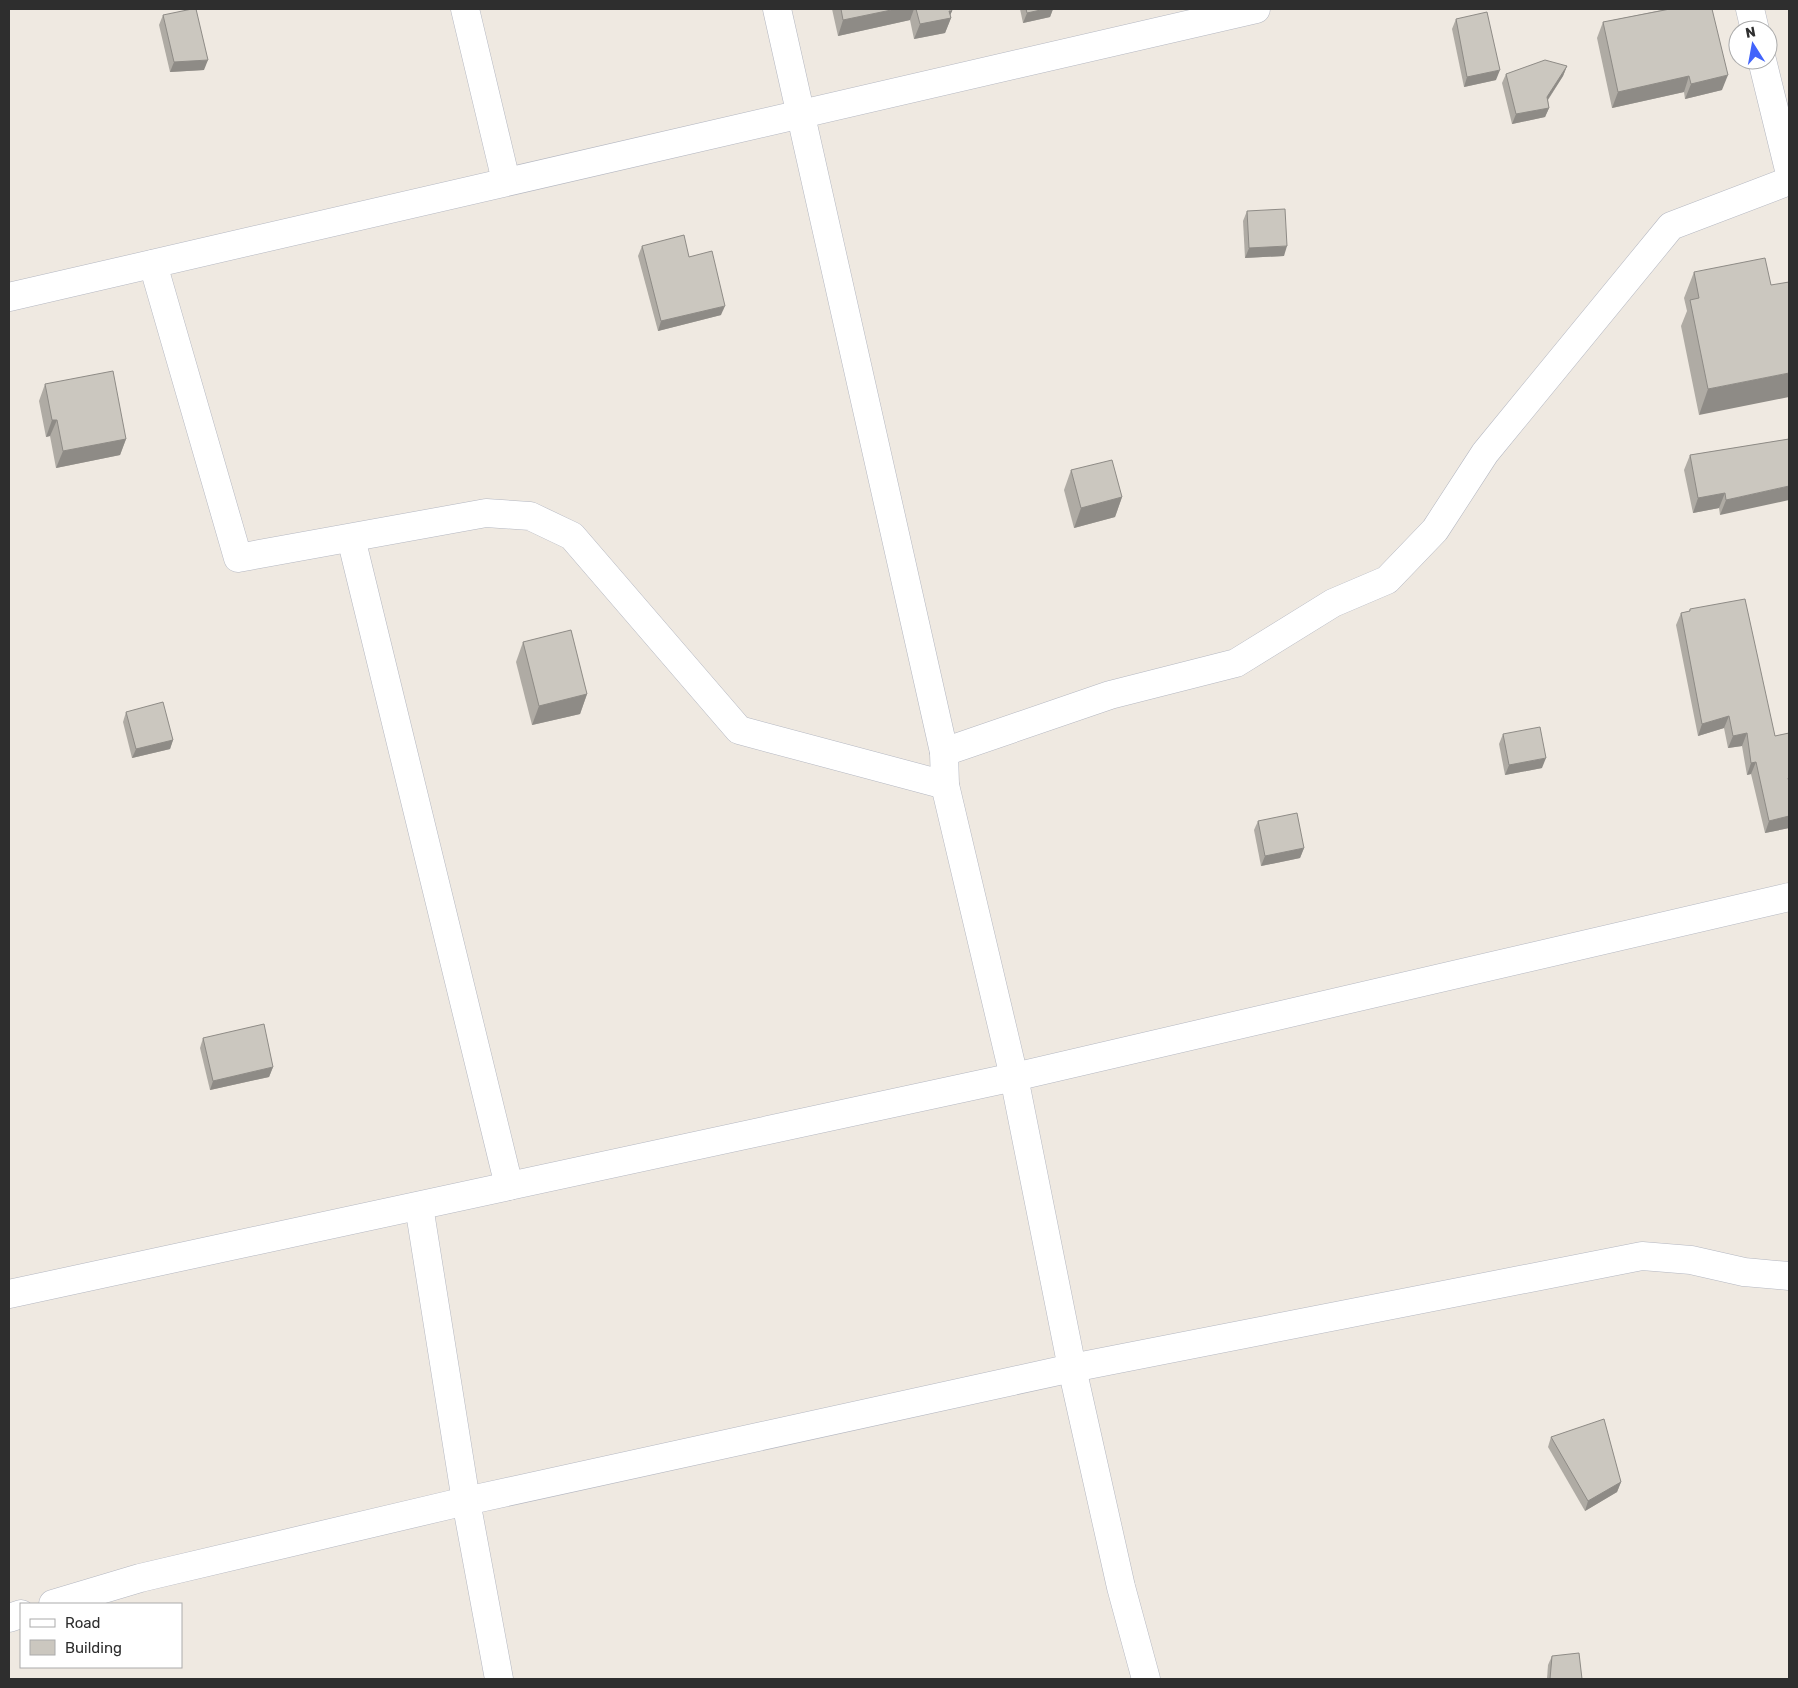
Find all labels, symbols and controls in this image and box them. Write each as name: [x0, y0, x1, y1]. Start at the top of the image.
north arrow: [1728, 20, 1778, 70]
text: N: [1744, 23, 1757, 42]
legend: [20, 1603, 182, 1668]
text: Road: [65, 1614, 101, 1632]
text: Building: [65, 1639, 122, 1657]

